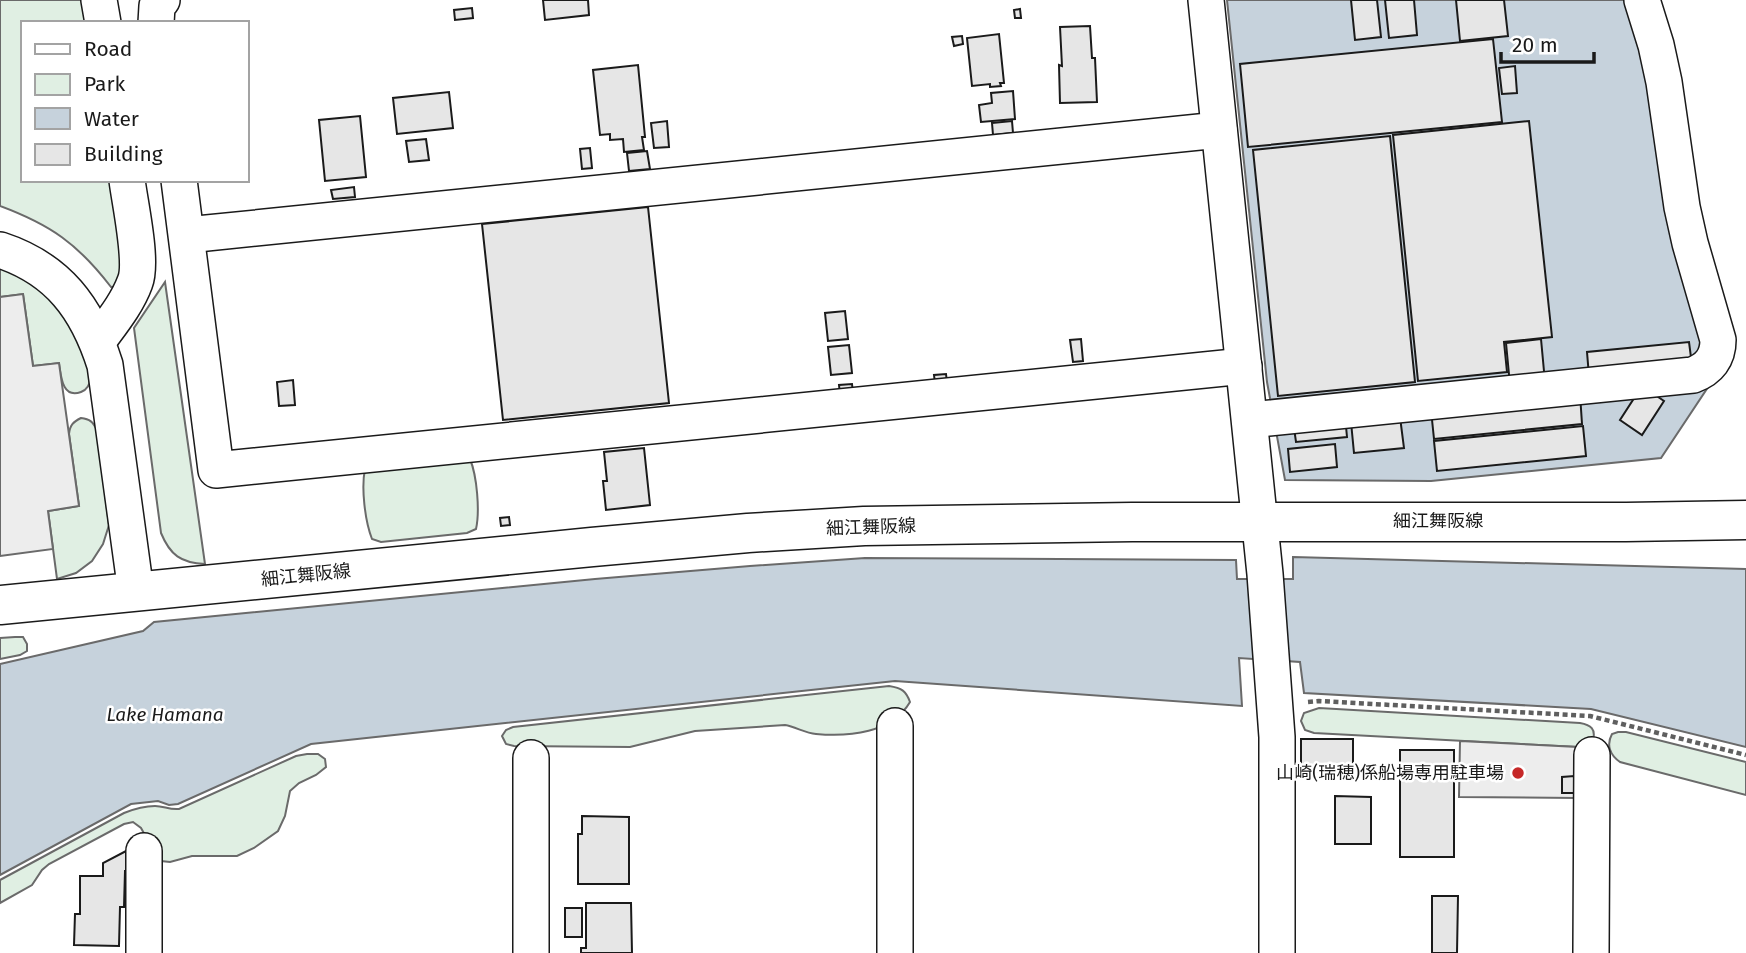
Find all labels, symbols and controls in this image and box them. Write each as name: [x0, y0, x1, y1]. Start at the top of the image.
legend: [21, 21, 248, 182]
scale bar: [1501, 21, 1594, 65]
text: 20 m: [1512, 32, 1558, 58]
text: Road: [84, 36, 132, 62]
text: Park: [84, 71, 126, 97]
text: Water: [84, 106, 139, 132]
text: Building: [84, 141, 163, 167]
street label: 細江舞阪線: [1393, 510, 1483, 532]
street label: 細江舞阪線: [826, 514, 916, 540]
street label: 細江舞阪線: [260, 559, 352, 591]
water label: Lake Hamana: [106, 703, 224, 726]
place label: 山崎(瑞穂)係船場専用駐車場: [1276, 762, 1504, 784]
marker: 山崎(瑞穂)係船場専用駐車場: [1510, 765, 1526, 781]

